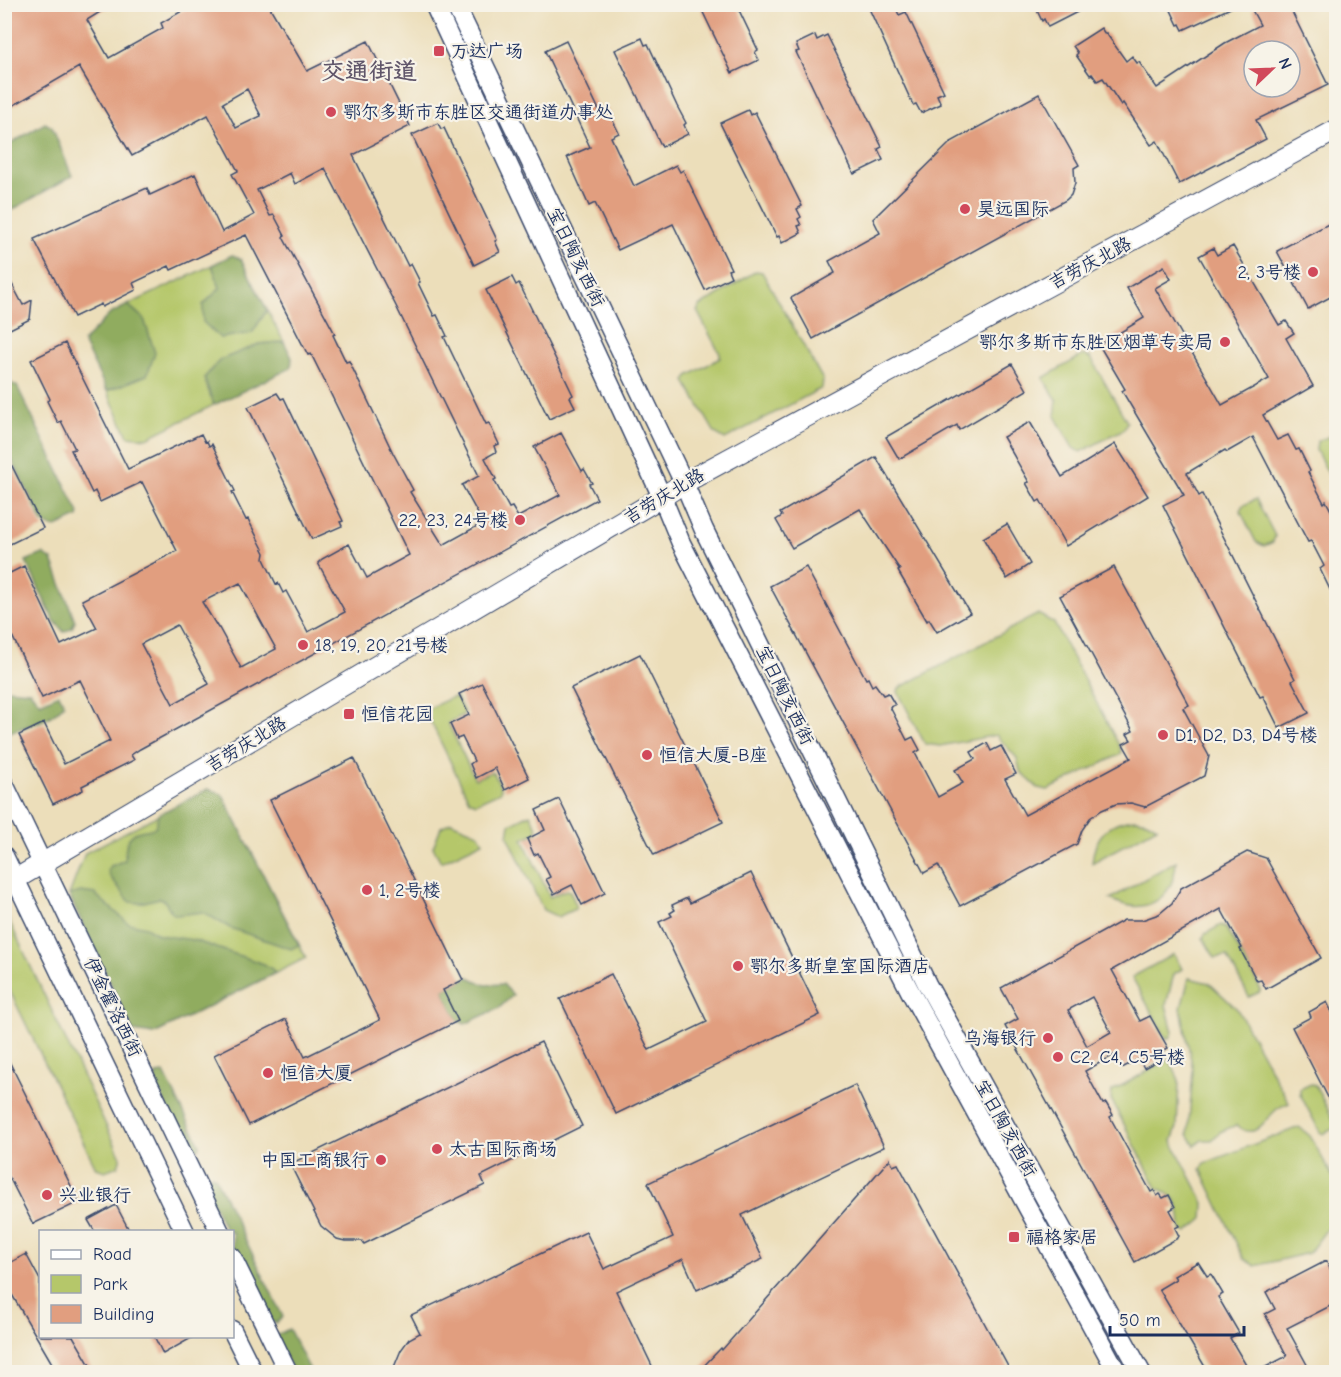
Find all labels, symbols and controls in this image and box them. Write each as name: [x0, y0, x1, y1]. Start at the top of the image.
north arrow: [1242, 39, 1302, 99]
place label: 万达广场: [451, 41, 523, 62]
marker: 万达广场: [432, 44, 446, 58]
text: N: [1275, 55, 1295, 72]
district label: 交通街道: [321, 57, 417, 85]
place label: 鄂尔多斯市东胜区交通街道办事处: [343, 102, 613, 123]
marker: 鄂尔多斯市东胜区交通街道办事处: [324, 105, 338, 119]
place label: 昊远国际: [977, 199, 1049, 220]
marker: 昊远国际: [958, 202, 972, 216]
street label: 宝日陶亥西街: [542, 204, 609, 310]
street label: 吉劳庆北路: [1046, 233, 1135, 294]
place label: 2, 3号楼: [1238, 262, 1301, 283]
marker: 2, 3号楼: [1306, 265, 1320, 279]
place label: 鄂尔多斯市东胜区烟草专卖局: [979, 332, 1213, 353]
marker: 鄂尔多斯市东胜区烟草专卖局: [1218, 335, 1232, 349]
street label: 吉劳庆北路: [620, 464, 708, 529]
place label: 22, 23, 24号楼: [399, 510, 508, 531]
marker: 22, 23, 24号楼: [513, 513, 527, 527]
place label: 18, 19, 20, 21号楼: [315, 635, 448, 656]
marker: 18, 19, 20, 21号楼: [296, 638, 310, 652]
street label: 宝日陶亥西街: [751, 642, 818, 748]
place label: 恒信花园: [361, 704, 433, 725]
marker: 恒信花园: [342, 707, 356, 721]
street label: 吉劳庆北路: [202, 712, 290, 777]
place label: D1, D2, D3, D4号楼: [1175, 725, 1318, 746]
marker: D1, D2, D3, D4号楼: [1156, 728, 1170, 742]
place label: 恒信大厦-B座: [659, 745, 767, 766]
marker: 恒信大厦-B座: [640, 748, 654, 762]
place label: 1, 2号楼: [379, 880, 441, 901]
marker: 1, 2号楼: [360, 883, 374, 897]
street label: 伊金霍洛西街: [79, 954, 146, 1060]
place label: 鄂尔多斯皇室国际酒店: [750, 956, 930, 977]
marker: 鄂尔多斯皇室国际酒店: [731, 959, 745, 973]
place label: 乌海银行: [964, 1028, 1036, 1049]
marker: 乌海银行: [1041, 1031, 1055, 1045]
place label: C2, C4, C5号楼: [1070, 1047, 1185, 1068]
marker: C2, C4, C5号楼: [1051, 1050, 1065, 1064]
place label: 恒信大厦: [280, 1063, 352, 1084]
marker: 恒信大厦: [261, 1066, 275, 1080]
street label: 宝日陶亥西街: [970, 1076, 1041, 1181]
place label: 太古国际商场: [449, 1139, 557, 1160]
marker: 太古国际商场: [430, 1142, 444, 1156]
place label: 中国工商银行: [261, 1150, 369, 1171]
marker: 中国工商银行: [374, 1153, 388, 1167]
place label: 兴业银行: [59, 1185, 131, 1206]
marker: 兴业银行: [40, 1188, 54, 1202]
place label: 福格家居: [1026, 1227, 1098, 1248]
legend: [39, 1230, 234, 1338]
marker: 福格家居: [1007, 1230, 1021, 1244]
text: Road: [93, 1244, 132, 1265]
text: Park: [93, 1274, 128, 1295]
scale bar: [1110, 1299, 1244, 1337]
text: Building: [93, 1304, 155, 1325]
text: 50 m: [1119, 1310, 1161, 1331]

